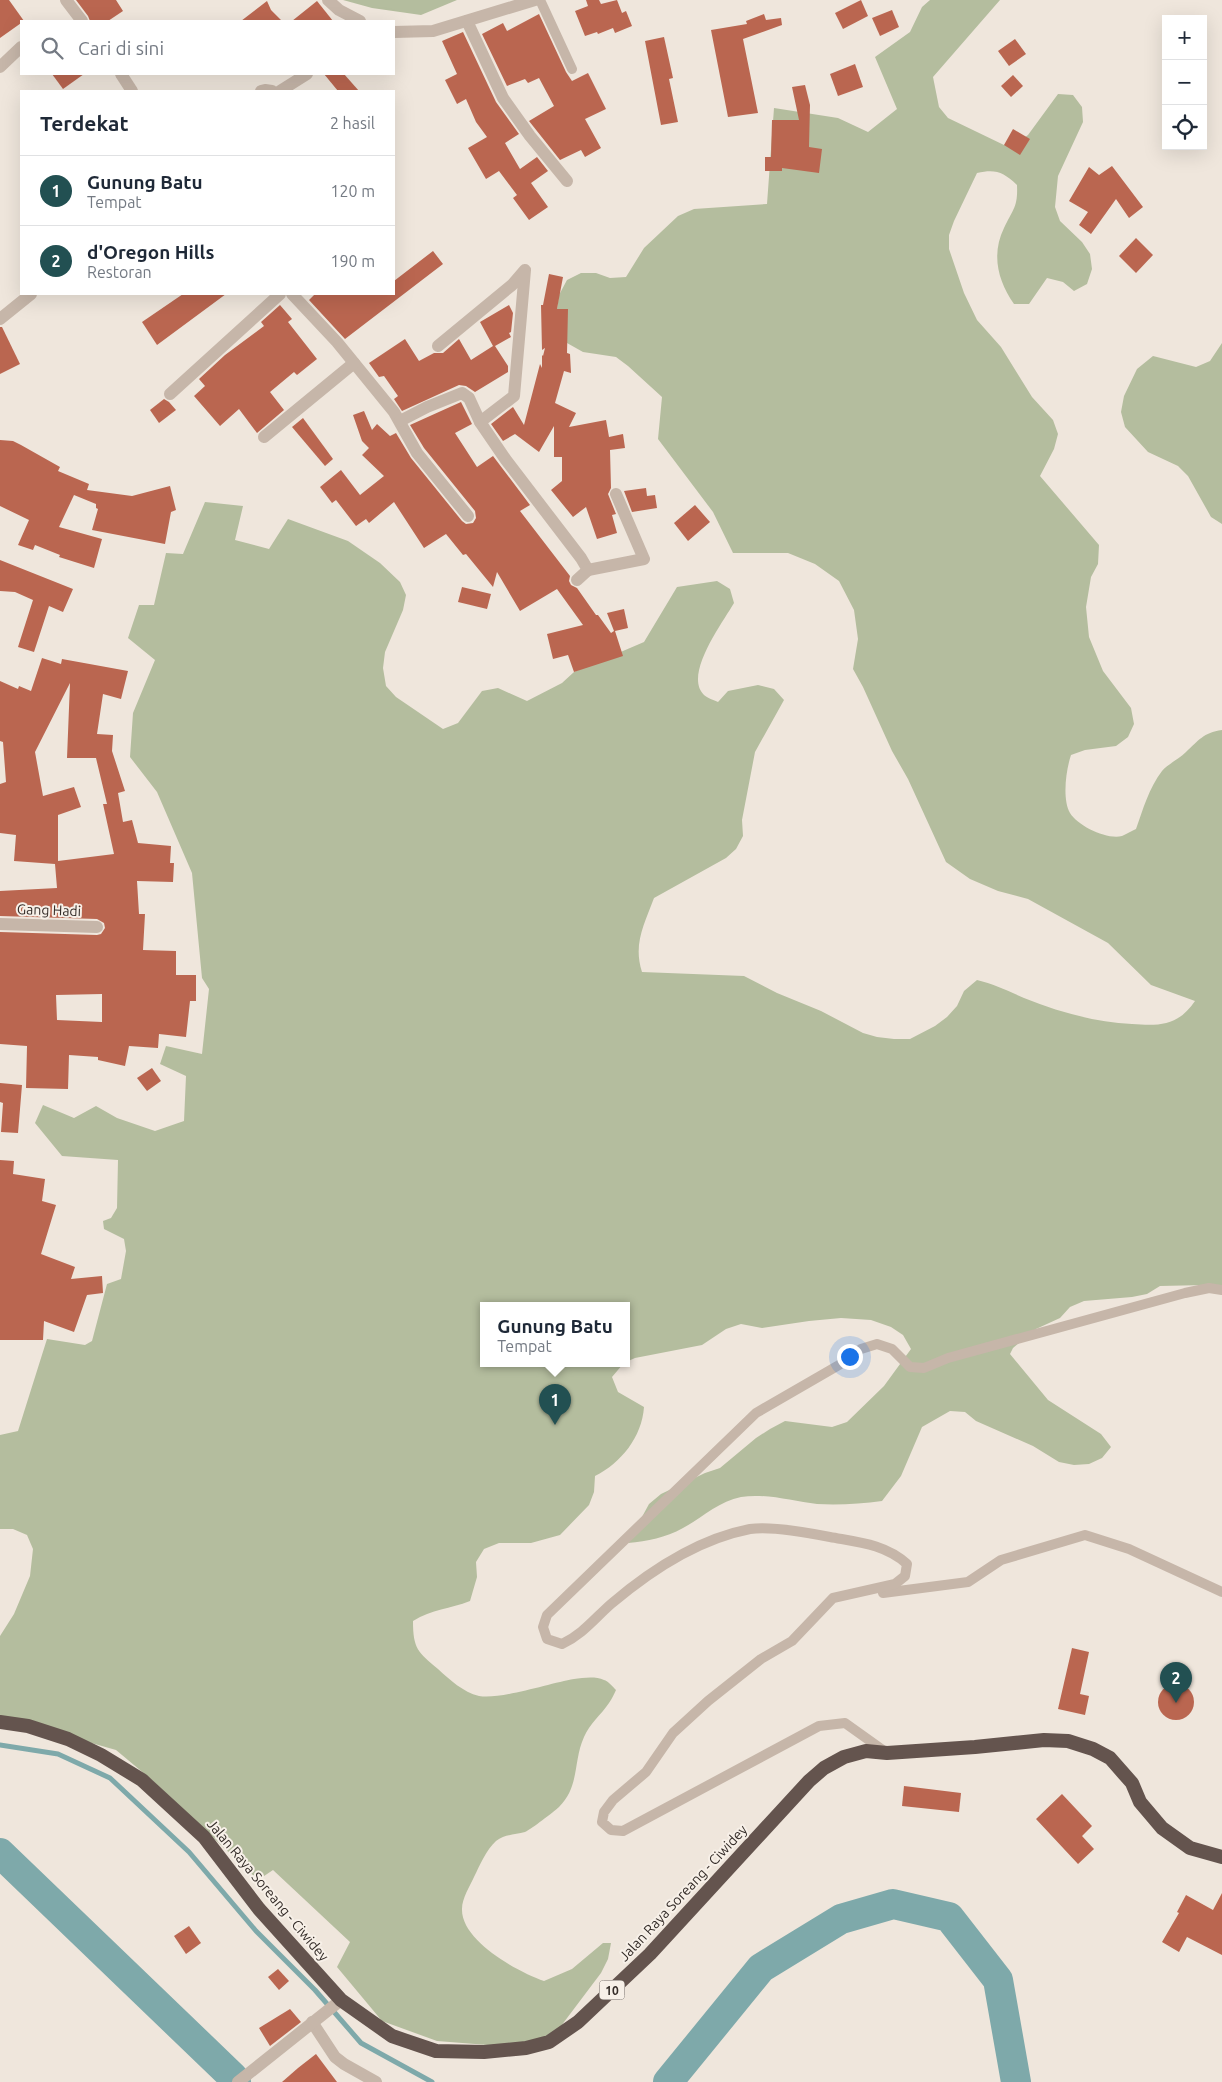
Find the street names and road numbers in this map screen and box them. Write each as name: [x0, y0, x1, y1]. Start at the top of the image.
street label: Gang Hadi: [17, 901, 81, 919]
street label: Jalan Raya Soreang - Ciwidey: [204, 1816, 332, 1964]
street label: Jalan Raya Soreang - Ciwidey: [616, 1821, 751, 1964]
road number: 10: [600, 1980, 624, 2000]

